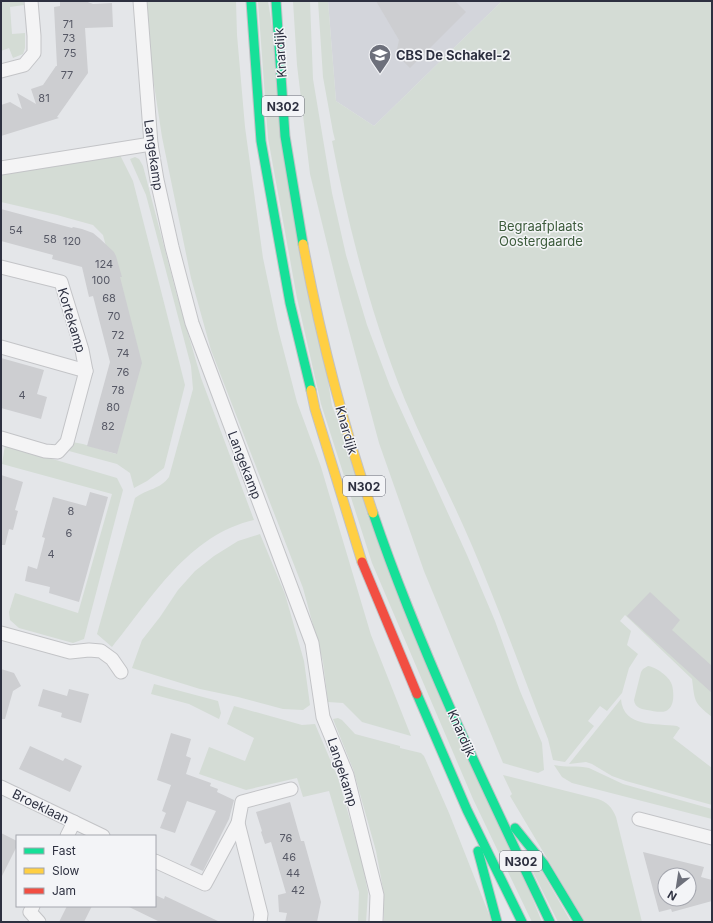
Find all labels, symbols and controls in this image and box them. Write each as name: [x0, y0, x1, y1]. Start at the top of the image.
house number: 71: [63, 17, 73, 31]
street label: Knardijk: [270, 28, 290, 78]
house number: 73: [63, 31, 76, 45]
school or university icon: CBS De Schakel-2: [367, 42, 393, 75]
house number: 75: [64, 46, 77, 60]
place label: CBS De Schakel-2: [396, 47, 510, 63]
house number: 77: [61, 68, 73, 82]
house number: 81: [38, 91, 50, 105]
road number: N302: [262, 96, 304, 116]
street label: Langekamp: [141, 118, 167, 192]
park label: Begraafplaats Oostergaarde: [498, 218, 584, 249]
house number: 54: [9, 223, 23, 237]
house number: 58: [43, 232, 57, 246]
house number: 120: [63, 234, 81, 248]
house number: 124: [95, 257, 113, 271]
house number: 100: [92, 273, 110, 287]
street label: Kortekamp: [55, 286, 89, 354]
house number: 68: [102, 291, 116, 305]
house number: 70: [108, 309, 121, 323]
house number: 72: [112, 328, 124, 342]
house number: 74: [117, 346, 129, 360]
house number: 76: [117, 365, 130, 379]
house number: 78: [112, 383, 125, 397]
house number: 4: [18, 388, 26, 402]
house number: 80: [106, 400, 120, 414]
street label: Knardijk: [332, 404, 362, 456]
house number: 82: [101, 419, 115, 433]
street label: Langekamp: [225, 429, 265, 501]
road number: N302: [343, 476, 385, 496]
house number: 8: [68, 504, 75, 518]
house number: 6: [66, 526, 73, 540]
house number: 4: [47, 547, 55, 561]
street label: Knardijk: [445, 707, 479, 759]
street label: Langekamp: [324, 735, 362, 809]
street label: Broeklaan: [10, 785, 72, 827]
house number: 76: [280, 831, 293, 845]
legend: [16, 835, 156, 907]
text: Fast: [52, 843, 76, 858]
house number: 46: [282, 850, 296, 864]
road number: N302: [500, 851, 542, 871]
text: Slow: [52, 863, 80, 878]
house number: 44: [286, 866, 300, 880]
north arrow: [657, 867, 697, 907]
text: Jam: [52, 883, 76, 898]
house number: 42: [291, 883, 305, 897]
text: N: [665, 888, 679, 904]

